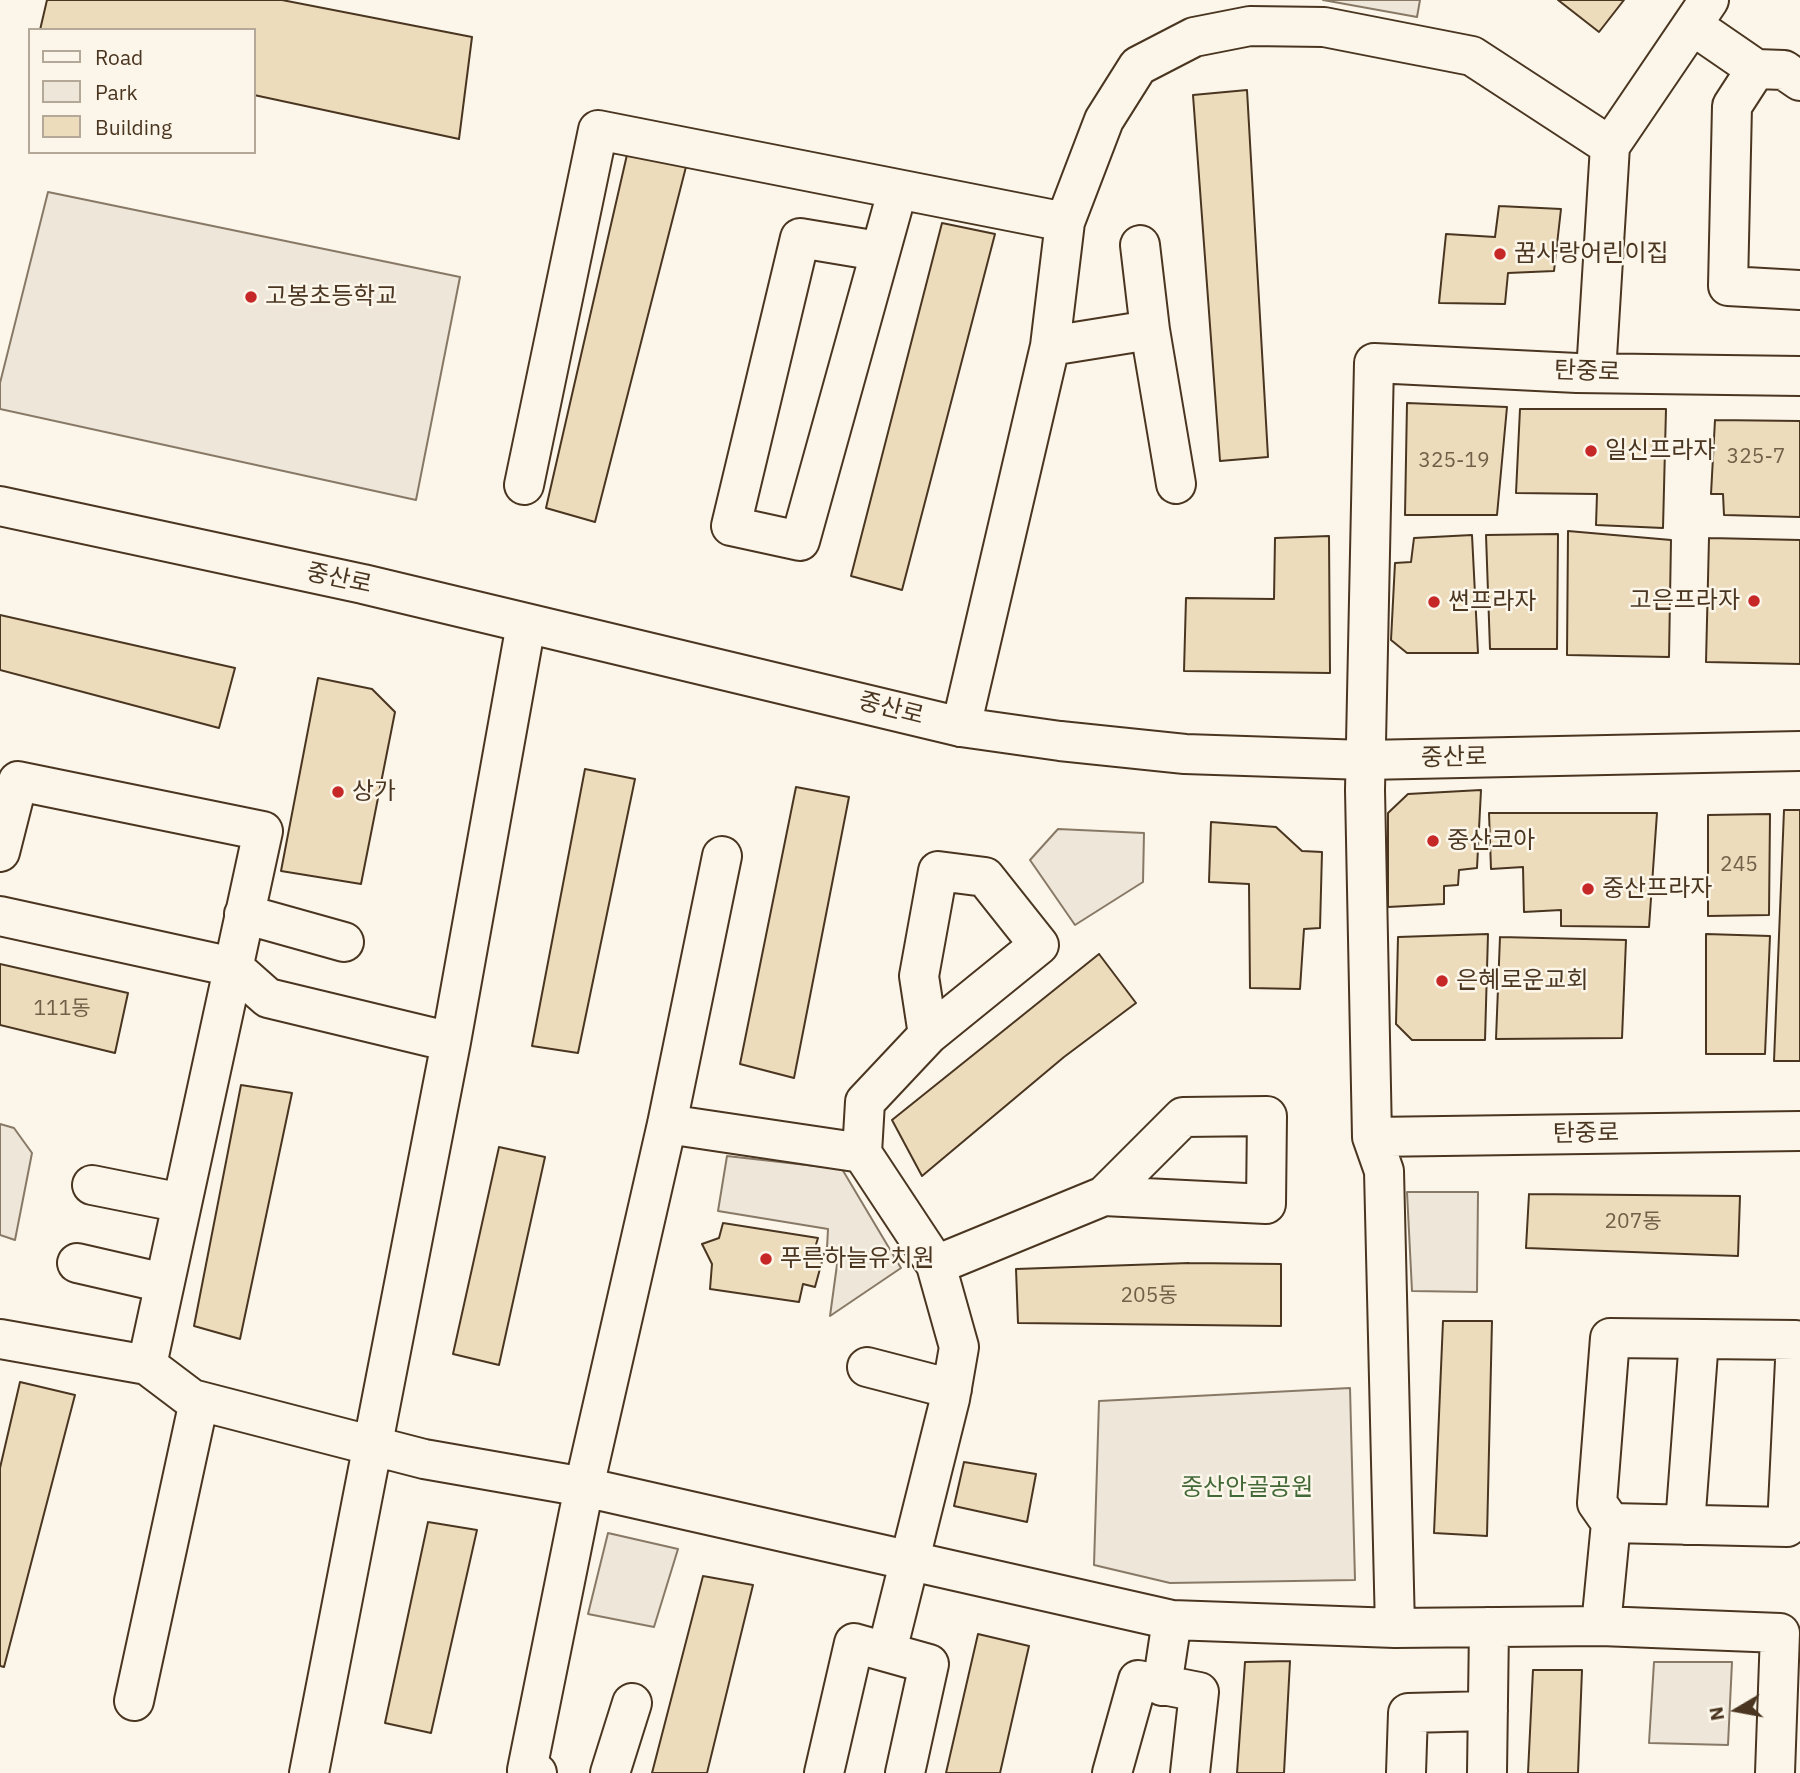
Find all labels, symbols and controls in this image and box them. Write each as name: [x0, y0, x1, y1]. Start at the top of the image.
legend: [28, 28, 256, 154]
text: Road: [95, 43, 143, 71]
text: Park: [95, 78, 138, 106]
text: Building: [95, 113, 172, 141]
place label: 꿈사랑어린이집: [1514, 240, 1669, 268]
marker: 꿈사랑어린이집: [1492, 246, 1508, 262]
place label: 고봉초등학교: [265, 283, 397, 311]
marker: 고봉초등학교: [243, 289, 259, 305]
street label: 탄중로: [1553, 356, 1621, 388]
place label: 일신프라자: [1605, 437, 1715, 465]
marker: 일신프라자: [1583, 443, 1599, 459]
house number: 325-7: [1727, 444, 1785, 470]
house number: 325-19: [1418, 448, 1490, 474]
street label: 중산로: [304, 558, 374, 600]
place label: 고은프라자: [1630, 587, 1740, 615]
place label: 썬프라자: [1448, 588, 1536, 616]
marker: 고은프라자: [1746, 593, 1762, 609]
marker: 썬프라자: [1426, 594, 1442, 610]
street label: 중산로: [855, 687, 927, 731]
street label: 중산로: [1421, 743, 1487, 773]
place label: 상가: [352, 778, 396, 806]
marker: 상가: [330, 784, 346, 800]
place label: 중산코아: [1447, 827, 1535, 855]
marker: 중산코아: [1425, 833, 1441, 849]
house number: 245: [1720, 852, 1758, 878]
place label: 중산프라자: [1602, 875, 1712, 903]
marker: 중산프라자: [1580, 881, 1596, 897]
place label: 은혜로운교회: [1456, 967, 1588, 995]
marker: 은혜로운교회: [1434, 973, 1450, 989]
house number: 111동: [33, 996, 91, 1022]
street label: 탄중로: [1553, 1119, 1619, 1149]
house number: 207동: [1604, 1209, 1662, 1235]
place label: 푸른하늘유치원: [780, 1245, 935, 1273]
marker: 푸른하늘유치원: [758, 1251, 774, 1267]
house number: 205동: [1120, 1283, 1178, 1309]
park label: 중산안골공원: [1181, 1474, 1313, 1502]
north arrow: [1702, 1675, 1772, 1745]
text: N: [1703, 1705, 1729, 1723]

